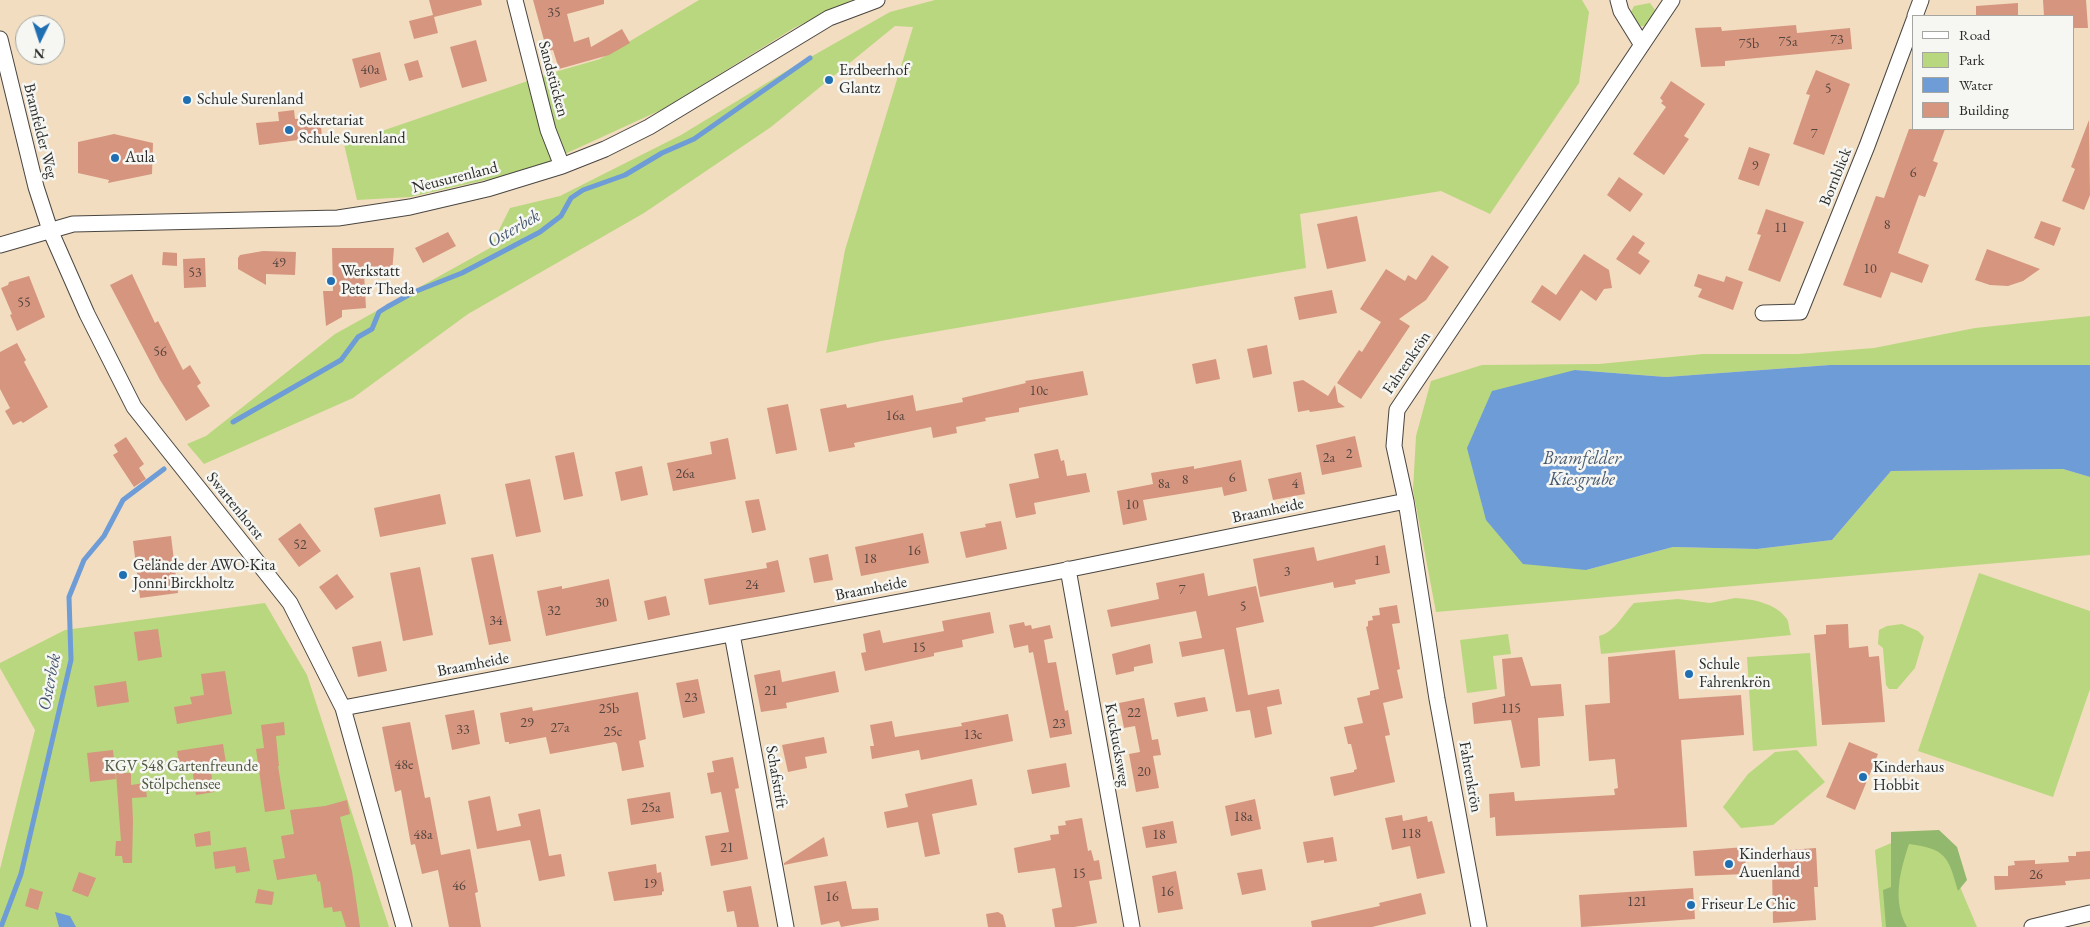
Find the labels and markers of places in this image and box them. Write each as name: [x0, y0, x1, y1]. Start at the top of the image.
place label: Erdbeerhof Glantz: [839, 61, 909, 99]
marker: Erdbeerhof Glantz: [823, 74, 835, 86]
place label: Schule Surenland: [197, 90, 304, 110]
marker: Schule Surenland: [181, 94, 193, 106]
place label: Sekretariat Schule Surenland: [299, 111, 406, 149]
marker: Sekretariat Schule Surenland: [283, 124, 295, 136]
place label: Aula: [125, 148, 155, 168]
marker: Aula: [109, 152, 121, 164]
place label: Werkstatt Peter Theda: [341, 262, 415, 300]
marker: Werkstatt Peter Theda: [325, 275, 337, 287]
place label: Gelände der AWO-Kita Jonni Birckholtz: [133, 556, 276, 594]
marker: Gelände der AWO-Kita Jonni Birckholtz: [117, 569, 129, 581]
place label: Schule Fahrenkrön: [1699, 655, 1771, 693]
marker: Schule Fahrenkrön: [1683, 668, 1695, 680]
place label: Kinderhaus Hobbit: [1873, 758, 1944, 796]
marker: Kinderhaus Hobbit: [1857, 771, 1869, 783]
place label: Kinderhaus Auenland: [1739, 845, 1810, 883]
marker: Kinderhaus Auenland: [1723, 858, 1735, 870]
place label: Friseur Le Chic: [1701, 895, 1796, 915]
marker: Friseur Le Chic: [1685, 899, 1697, 911]

